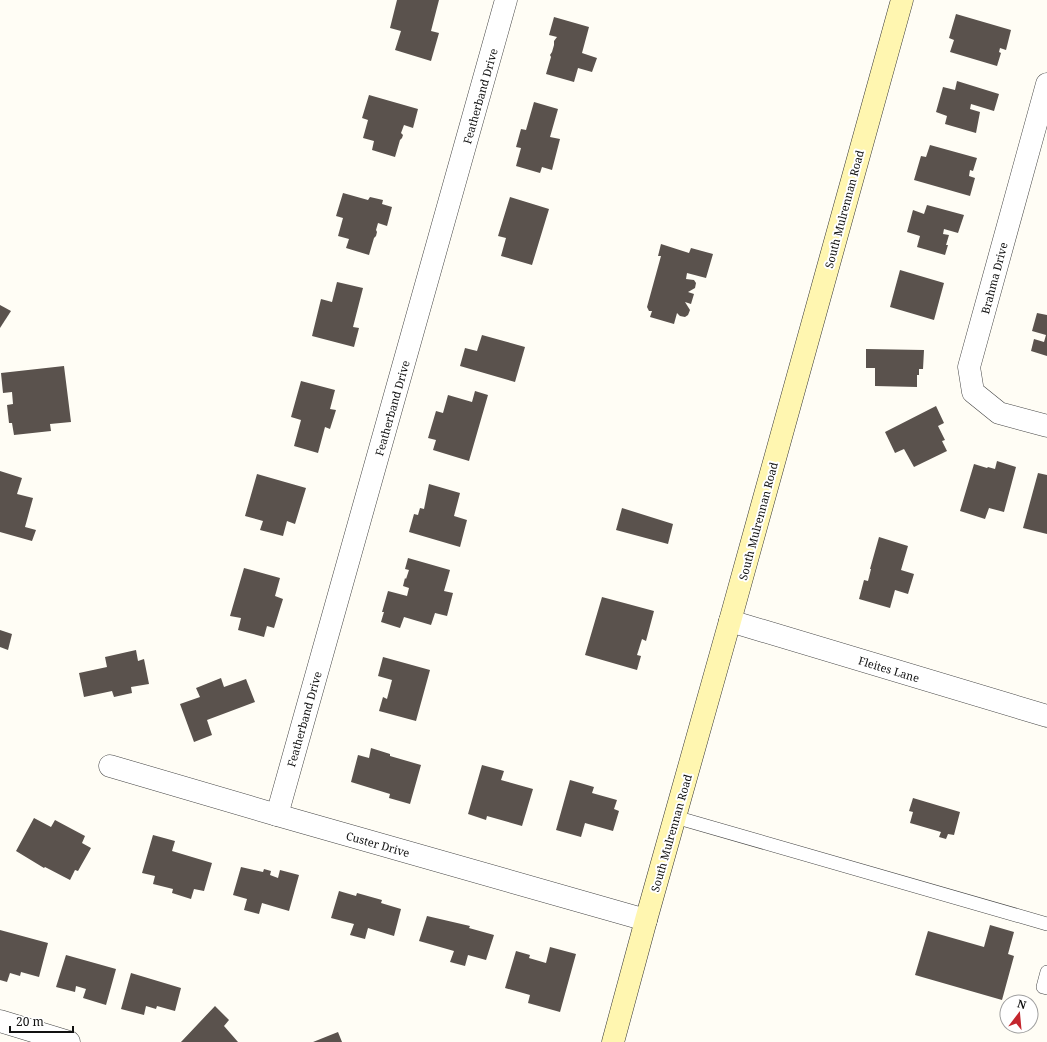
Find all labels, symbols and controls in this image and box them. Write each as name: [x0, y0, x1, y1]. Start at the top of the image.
street label: Featherband Drive: [459, 46, 501, 145]
street label: South Mulrennan Road: [821, 148, 867, 270]
street label: Brahma Drive: [977, 240, 1011, 316]
street label: Featherband Drive: [371, 358, 413, 457]
street label: South Mulrennan Road: [735, 460, 781, 582]
street label: Fleites Lane: [857, 653, 921, 685]
street label: Featherband Drive: [283, 669, 325, 768]
street label: South Mulrennan Road: [647, 772, 695, 894]
street label: Custer Drive: [344, 828, 412, 860]
north arrow: [999, 994, 1039, 1034]
text: N: [1016, 996, 1028, 1012]
scale bar: [10, 1008, 73, 1034]
text: 20 m: [16, 1013, 44, 1030]

